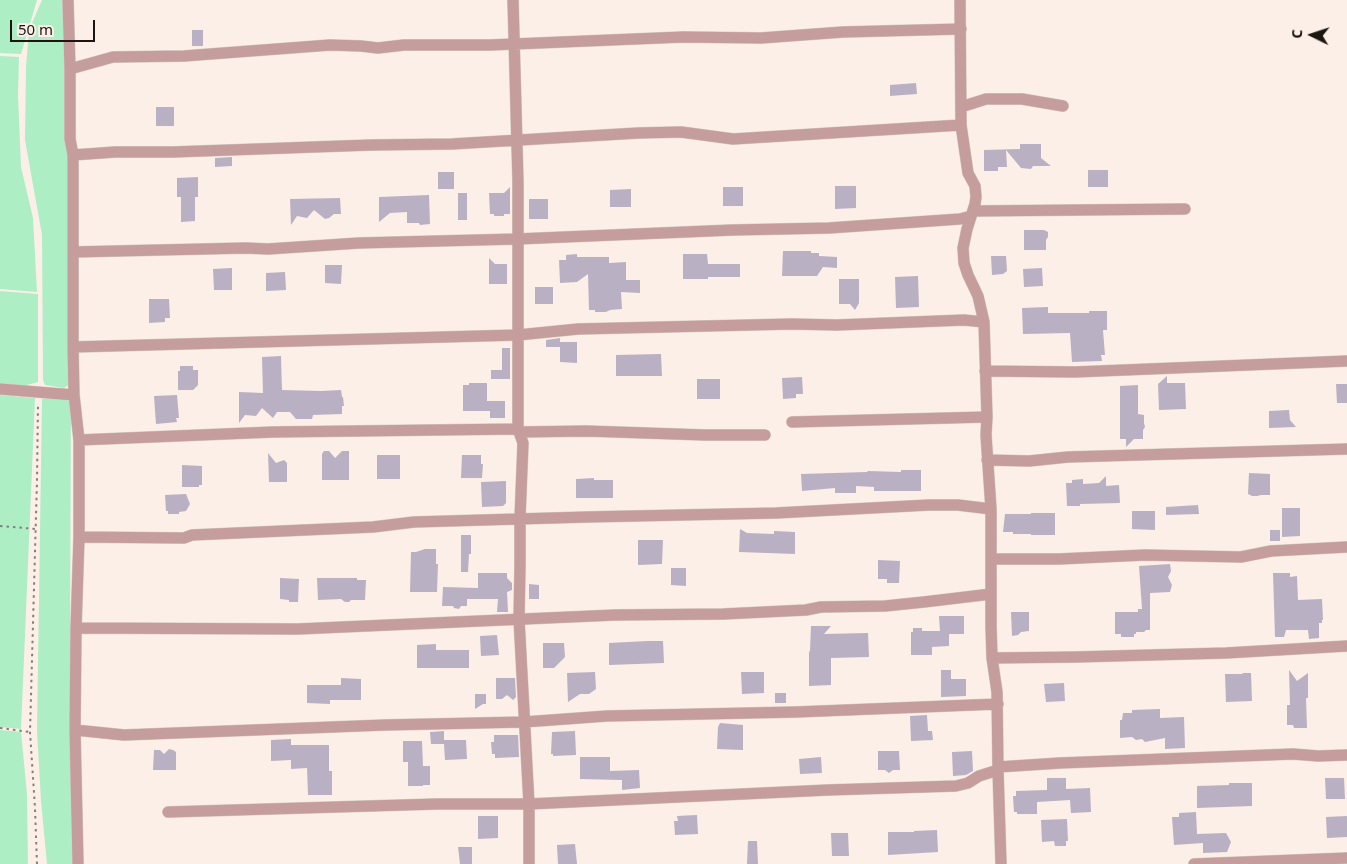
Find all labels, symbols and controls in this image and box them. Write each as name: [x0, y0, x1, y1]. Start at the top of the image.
scale bar: [12, 10, 98, 42]
north arrow: [1287, 10, 1337, 60]
text: 50 m: [18, 19, 53, 39]
text: С: [1287, 29, 1306, 39]

